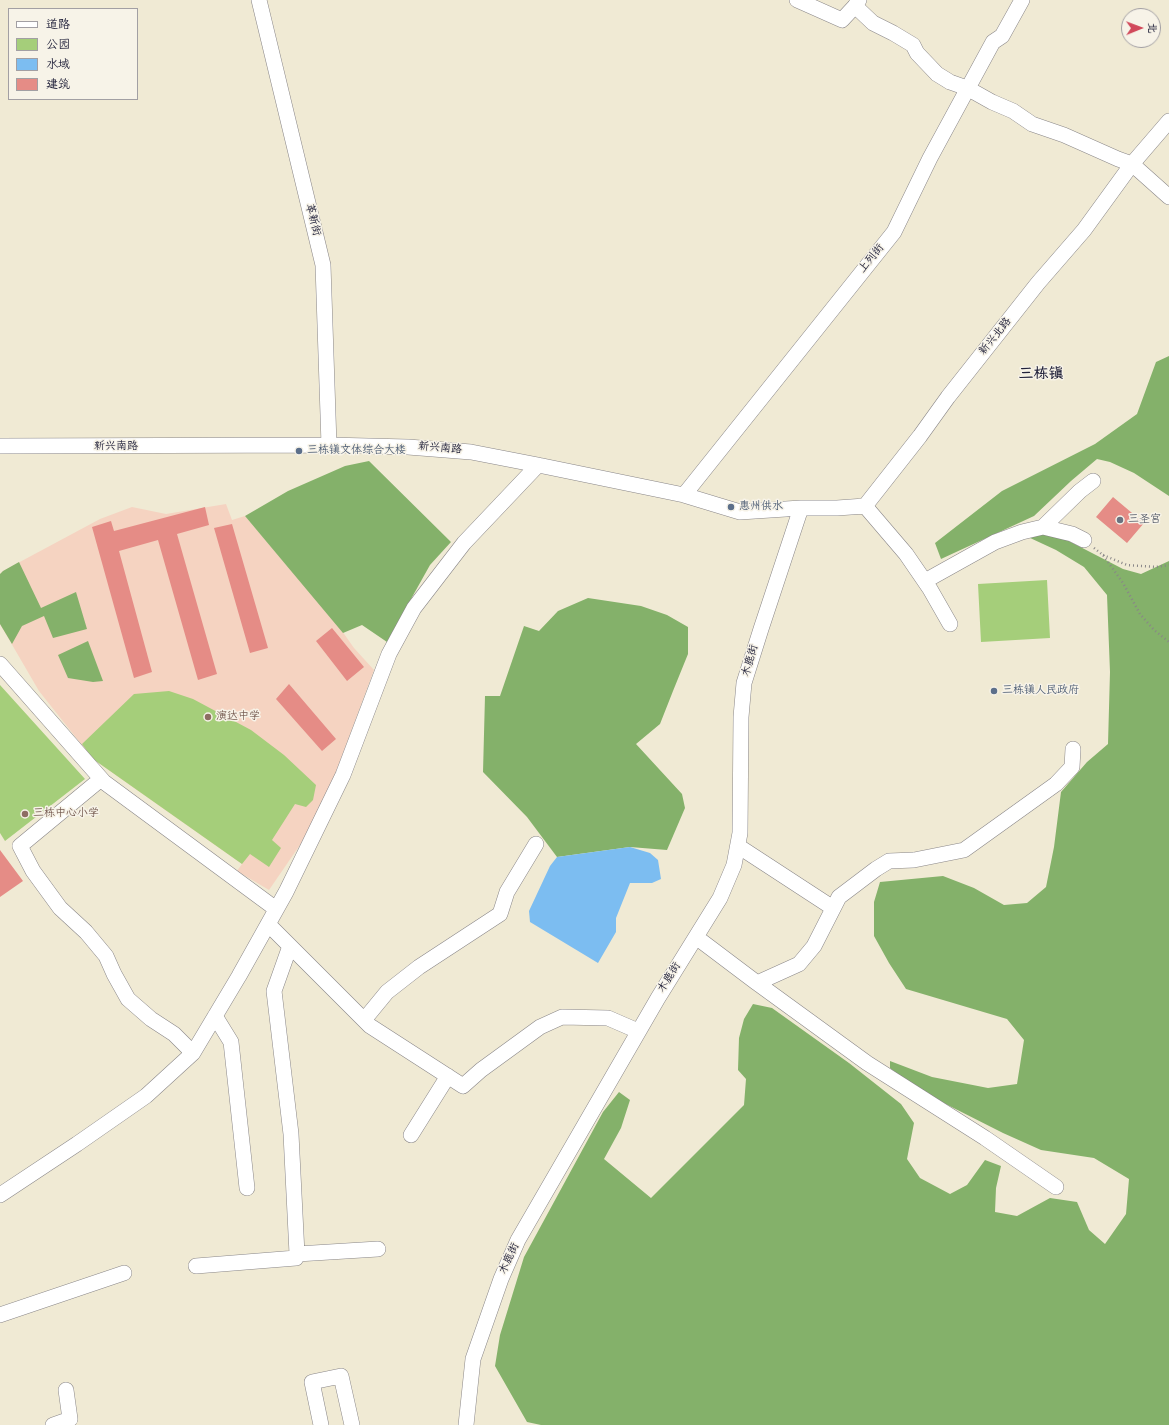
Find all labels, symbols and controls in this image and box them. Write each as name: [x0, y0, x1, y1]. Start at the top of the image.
legend: [8, 8, 138, 100]
north arrow: [1121, 8, 1161, 48]
text: 道路: [46, 15, 70, 34]
text: 北: [1143, 22, 1161, 33]
text: 公园: [46, 35, 70, 54]
text: 水域: [46, 55, 70, 74]
text: 建筑: [46, 75, 70, 94]
street label: 革新街: [302, 202, 322, 238]
street label: 上列街: [856, 242, 888, 276]
street label: 新兴北路: [977, 316, 1015, 358]
district label: 三栋镇: [1019, 366, 1063, 384]
street label: 新兴南路: [94, 440, 138, 454]
street label: 新兴南路: [418, 441, 462, 457]
place label: 三栋镇文体综合大楼: [307, 444, 406, 458]
marker: 三栋镇文体综合大楼: [294, 446, 304, 456]
place label: 惠州供水: [739, 500, 783, 514]
marker: 惠州供水: [726, 502, 736, 512]
place label: 三圣宫: [1128, 513, 1161, 527]
marker: 三圣宫: [1115, 515, 1125, 525]
street label: 木鹿街: [740, 643, 762, 679]
place label: 三栋镇人民政府: [1002, 684, 1079, 698]
marker: 三栋镇人民政府: [989, 686, 999, 696]
place label: 演达中学: [216, 710, 260, 724]
marker: 演达中学: [203, 712, 213, 722]
place label: 三栋中心小学: [33, 807, 99, 821]
marker: 三栋中心小学: [20, 809, 30, 819]
street label: 木鹿街: [656, 961, 684, 995]
street label: 木鹿街: [497, 1241, 523, 1277]

